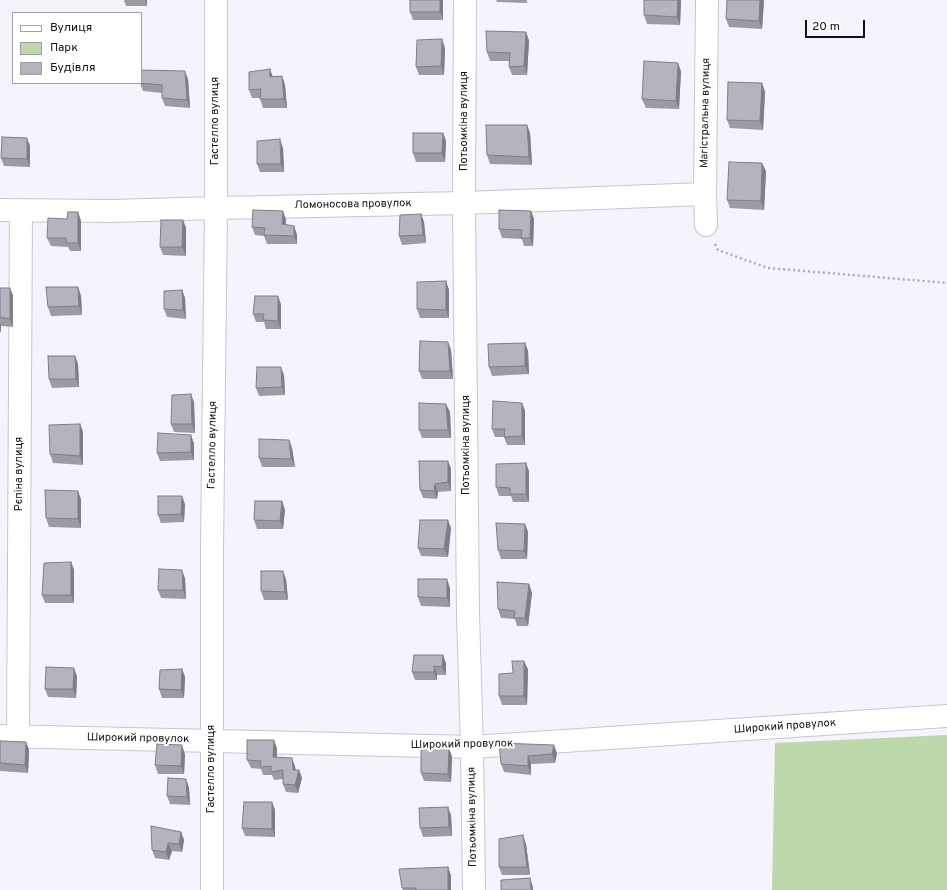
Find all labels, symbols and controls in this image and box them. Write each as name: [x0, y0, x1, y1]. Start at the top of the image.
legend: [12, 12, 142, 84]
scale bar: [807, 12, 867, 38]
text: 20 m: [812, 19, 840, 35]
text: Вулиця: [50, 20, 92, 36]
text: Парк: [50, 40, 78, 56]
street label: Магістральна вулиця: [698, 58, 714, 168]
text: Будівля: [50, 60, 96, 76]
street label: Потьомкіна вулиця: [458, 71, 472, 171]
street label: Гастелло вулиця: [209, 77, 223, 165]
street label: Ломоносова провулок: [294, 197, 412, 213]
street label: Потьомкіна вулиця: [460, 395, 474, 495]
street label: Гастелло вулиця: [206, 401, 220, 489]
street label: Рєпіна вулиця: [13, 437, 27, 511]
street label: Широкий провулок: [733, 717, 837, 737]
street label: Гастелло вулиця: [205, 725, 219, 813]
street label: Широкий провулок: [87, 732, 189, 746]
street label: Широкий провулок: [411, 738, 513, 752]
street label: Потьомкіна вулиця: [466, 767, 480, 867]

